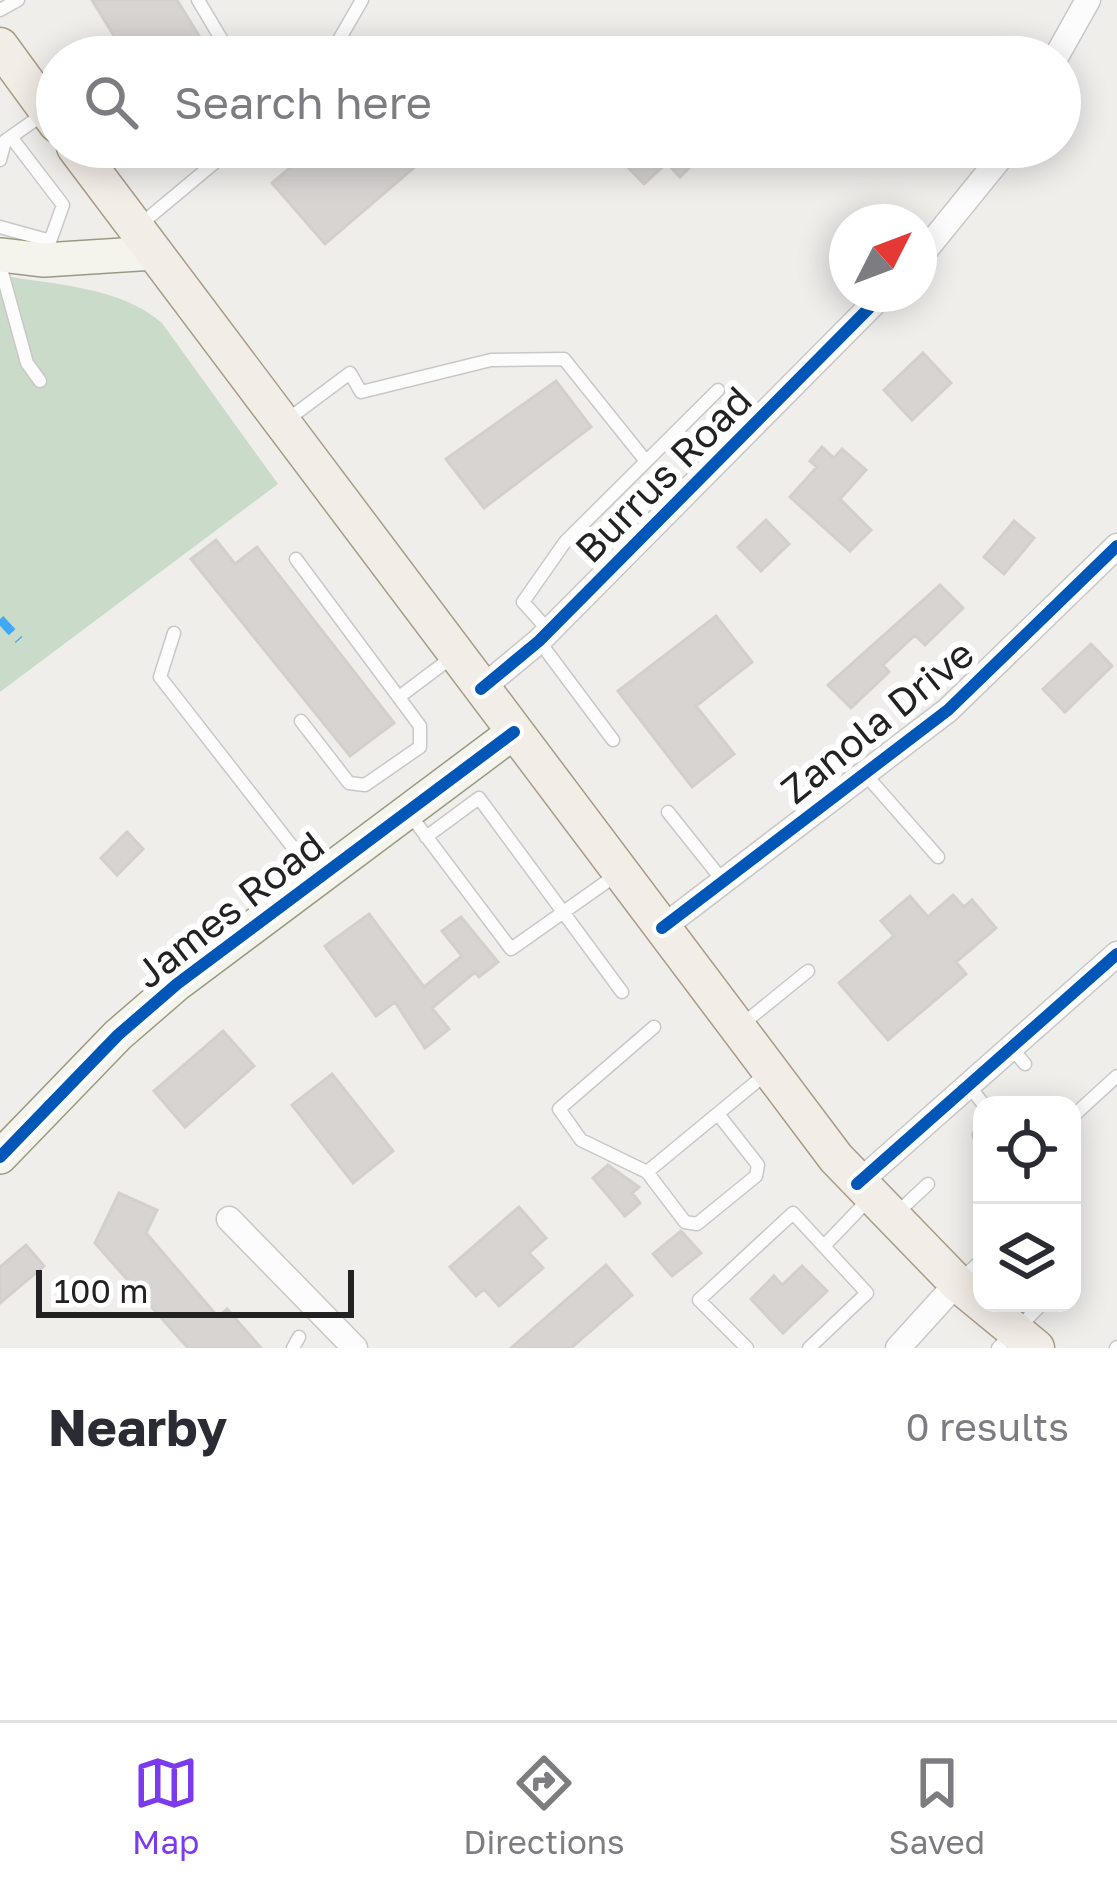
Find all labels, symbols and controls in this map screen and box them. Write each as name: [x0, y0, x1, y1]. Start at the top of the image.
search box: [36, 36, 1081, 168]
icon: search: [78, 69, 144, 135]
text: Search here: [174, 75, 432, 129]
north arrow: [829, 204, 937, 312]
street label: Burrus Road: [565, 376, 761, 572]
street label: Zanola Drive: [771, 629, 983, 813]
street label: James Road: [125, 821, 333, 997]
map controls: [973, 1096, 1081, 1312]
button: locate: [973, 1096, 1081, 1204]
button: layers: [973, 1204, 1081, 1312]
scale bar: [36, 1264, 354, 1317]
text: 100 m: [54, 1271, 148, 1310]
text: Nearby: [48, 1396, 227, 1457]
text: 0 results: [905, 1403, 1069, 1450]
tab: Map: [132, 1750, 199, 1861]
tab: Directions: [463, 1750, 625, 1861]
tab: Saved: [889, 1750, 985, 1861]

